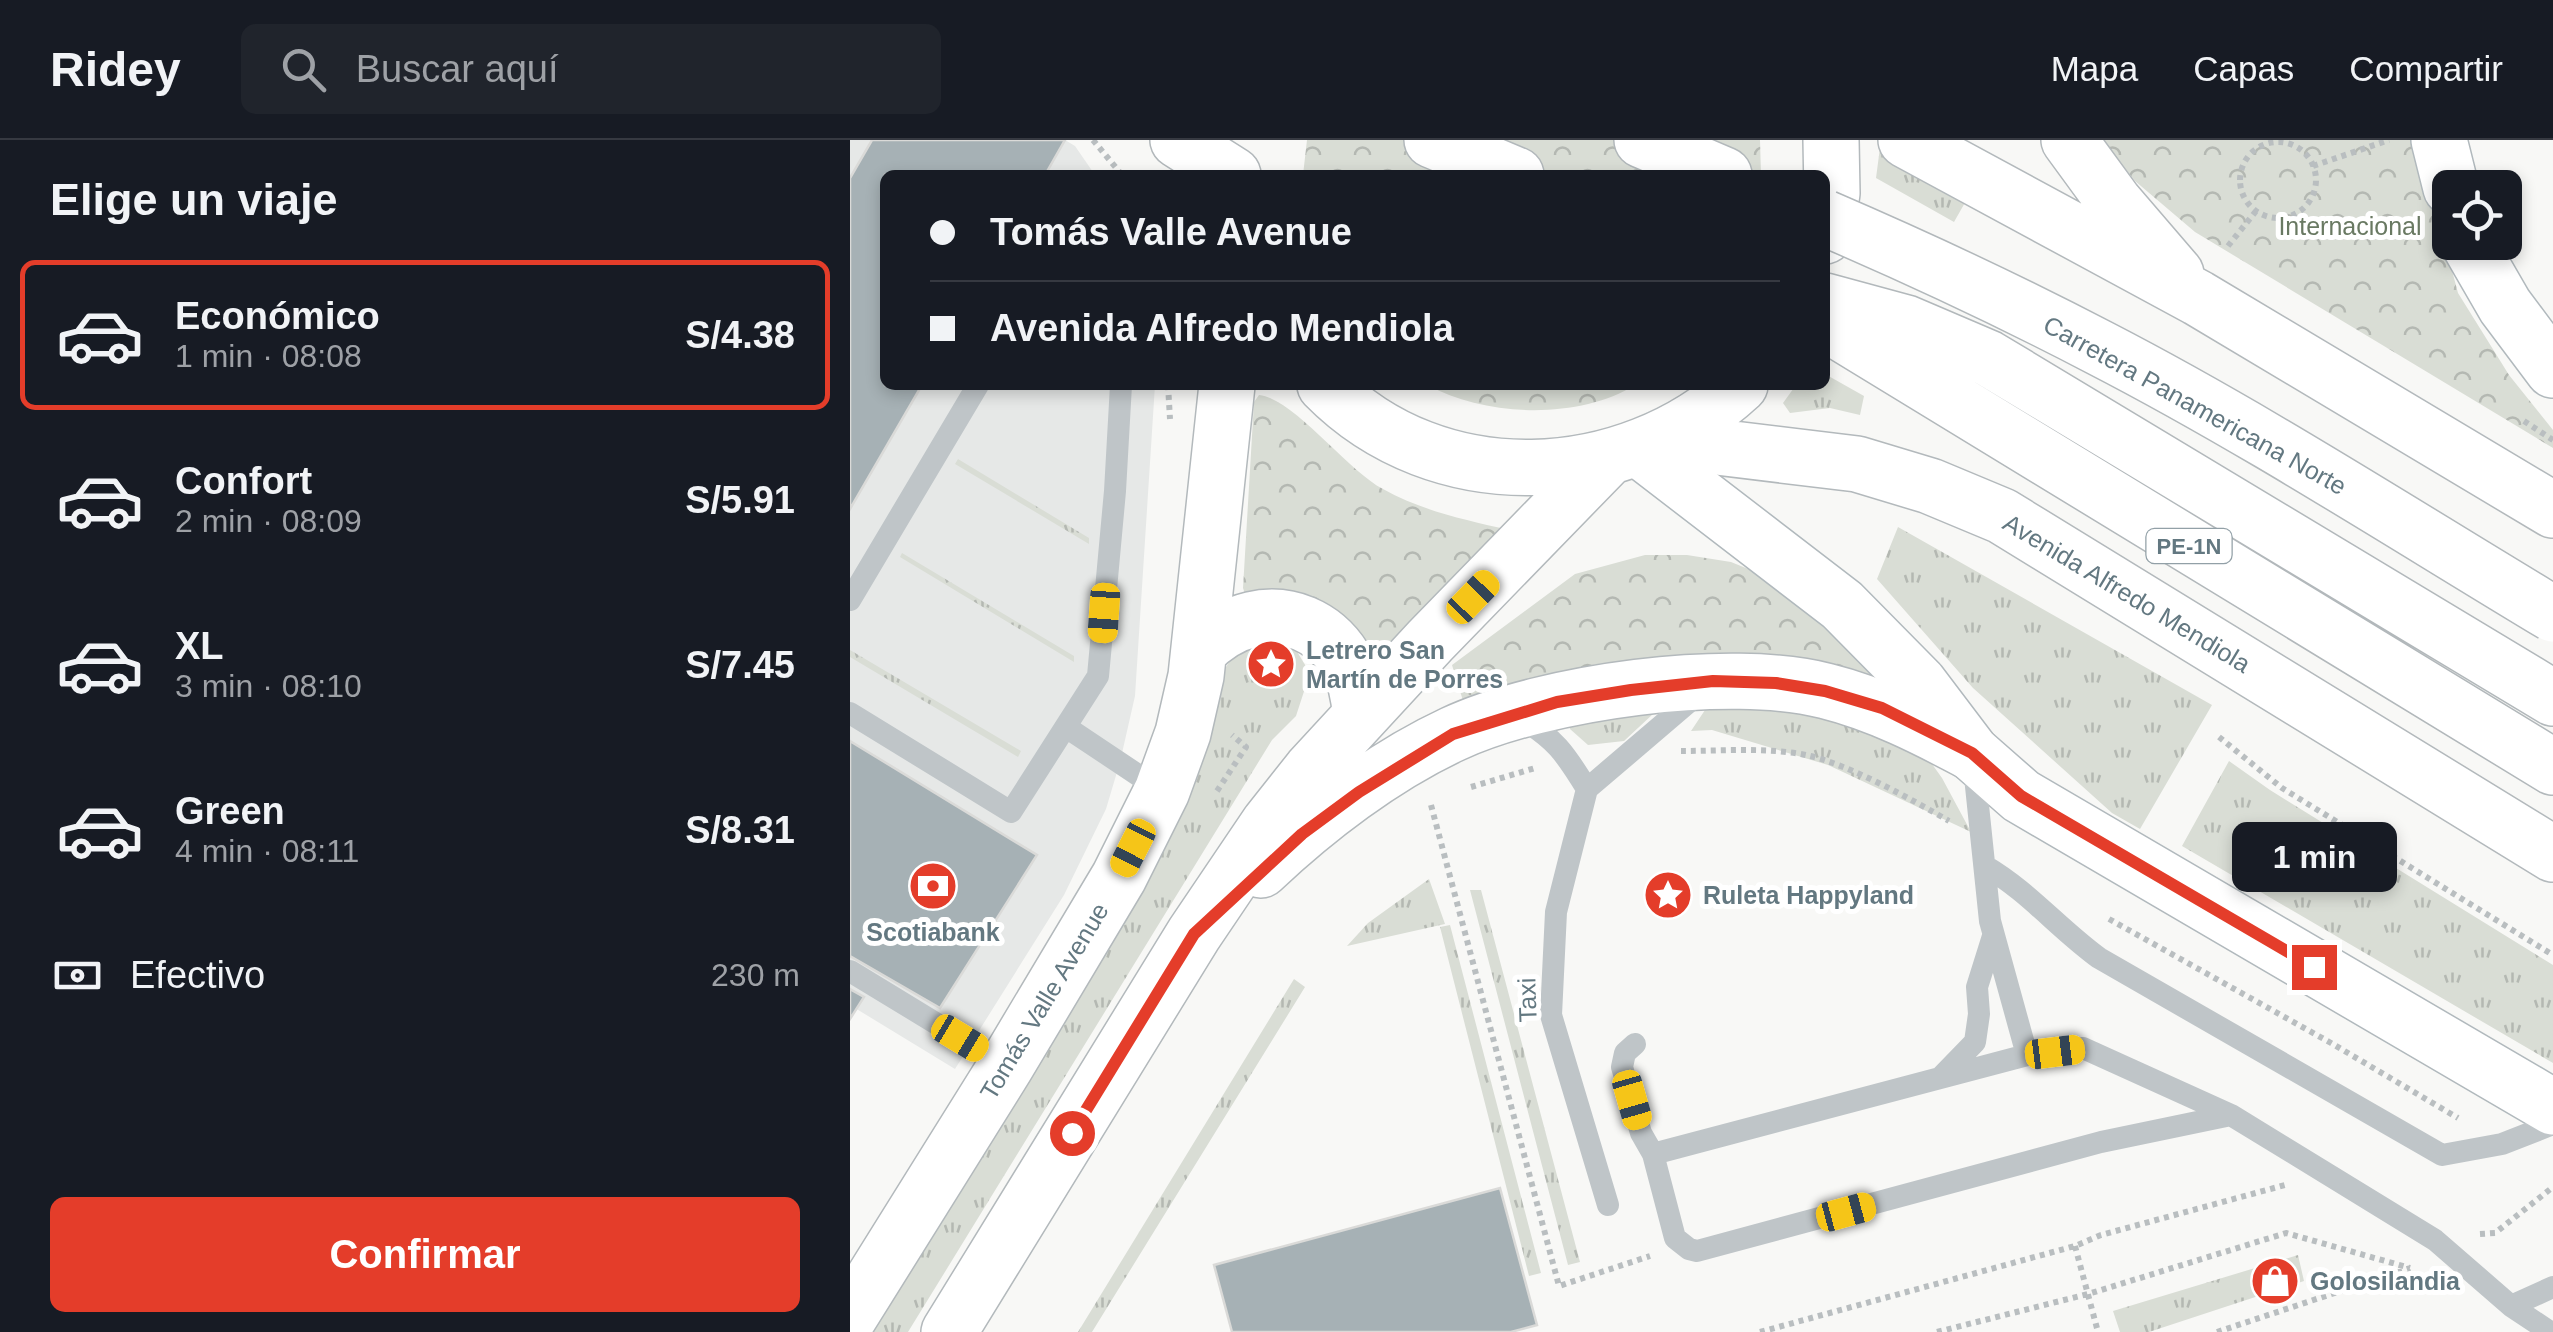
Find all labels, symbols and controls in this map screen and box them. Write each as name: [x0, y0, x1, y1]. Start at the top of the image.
search box: [241, 24, 941, 114]
icon: search: [276, 42, 331, 97]
text: Ridey: [50, 43, 181, 96]
text: Buscar aquí: [356, 48, 559, 90]
text: Mapa: [2051, 49, 2138, 88]
text: Capas: [2193, 49, 2294, 88]
text: Compartir: [2349, 49, 2503, 88]
map controls: [2432, 170, 2522, 260]
button: locate: [2432, 170, 2522, 260]
text: Elige un viaje: [50, 174, 338, 225]
text: Tomás Valle Avenue: [990, 211, 1352, 253]
park label: Internacional: [2278, 212, 2422, 240]
icon: car: [55, 290, 145, 380]
text: Económico: [175, 295, 380, 337]
text: Avenida Alfredo Mendiola: [990, 307, 1454, 349]
street label: Carretera Panamericana Norte: [2039, 310, 2351, 500]
text: S/4.38: [685, 314, 795, 356]
text: 1 min · 08:08: [175, 338, 362, 374]
icon: car: [55, 455, 145, 545]
text: Confort: [175, 460, 312, 502]
text: S/5.91: [685, 479, 795, 521]
text: 2 min · 08:09: [175, 503, 362, 539]
street label: Avenida Alfredo Mendiola: [1998, 508, 2256, 678]
road number: PE-1N: [2146, 529, 2232, 563]
car: [1441, 565, 1505, 629]
car: [1087, 582, 1121, 644]
icon: car: [55, 620, 145, 710]
text: XL: [175, 625, 224, 667]
place label: Letrero San Martín de Porres: [1306, 636, 1503, 693]
place icon: Letrero San Martín de Porres: [1245, 638, 1297, 690]
text: S/7.45: [685, 644, 795, 686]
text: 3 min · 08:10: [175, 668, 362, 704]
icon: car: [55, 785, 145, 875]
text: Green: [175, 790, 285, 832]
text: S/8.31: [685, 809, 795, 851]
car: [1106, 814, 1160, 882]
callout: 1 min: [2232, 822, 2396, 892]
text: 4 min · 08:11: [175, 833, 359, 869]
text: 1 min: [2273, 839, 2356, 875]
bank icon: Scotiabank: [907, 860, 959, 912]
place icon: Ruleta Happyland: [1642, 869, 1694, 921]
place label: Ruleta Happyland: [1703, 881, 1914, 909]
street label: Tomás Valle Avenue: [974, 898, 1114, 1104]
place label: Scotiabank: [866, 918, 1000, 946]
route end: [2292, 945, 2337, 990]
icon: cash: [50, 948, 105, 1003]
text: Efectivo: [130, 954, 265, 996]
text: 230 m: [711, 957, 800, 993]
street label: Taxi: [1512, 977, 1542, 1023]
car: [927, 1010, 993, 1066]
car: [2023, 1033, 2087, 1071]
car: [1609, 1067, 1655, 1133]
route start: [1050, 1111, 1095, 1156]
car: [1813, 1190, 1879, 1234]
button: Confirmar: [50, 1197, 800, 1312]
shop icon: Golosilandia: [2249, 1255, 2301, 1307]
place label: Golosilandia: [2310, 1267, 2461, 1295]

